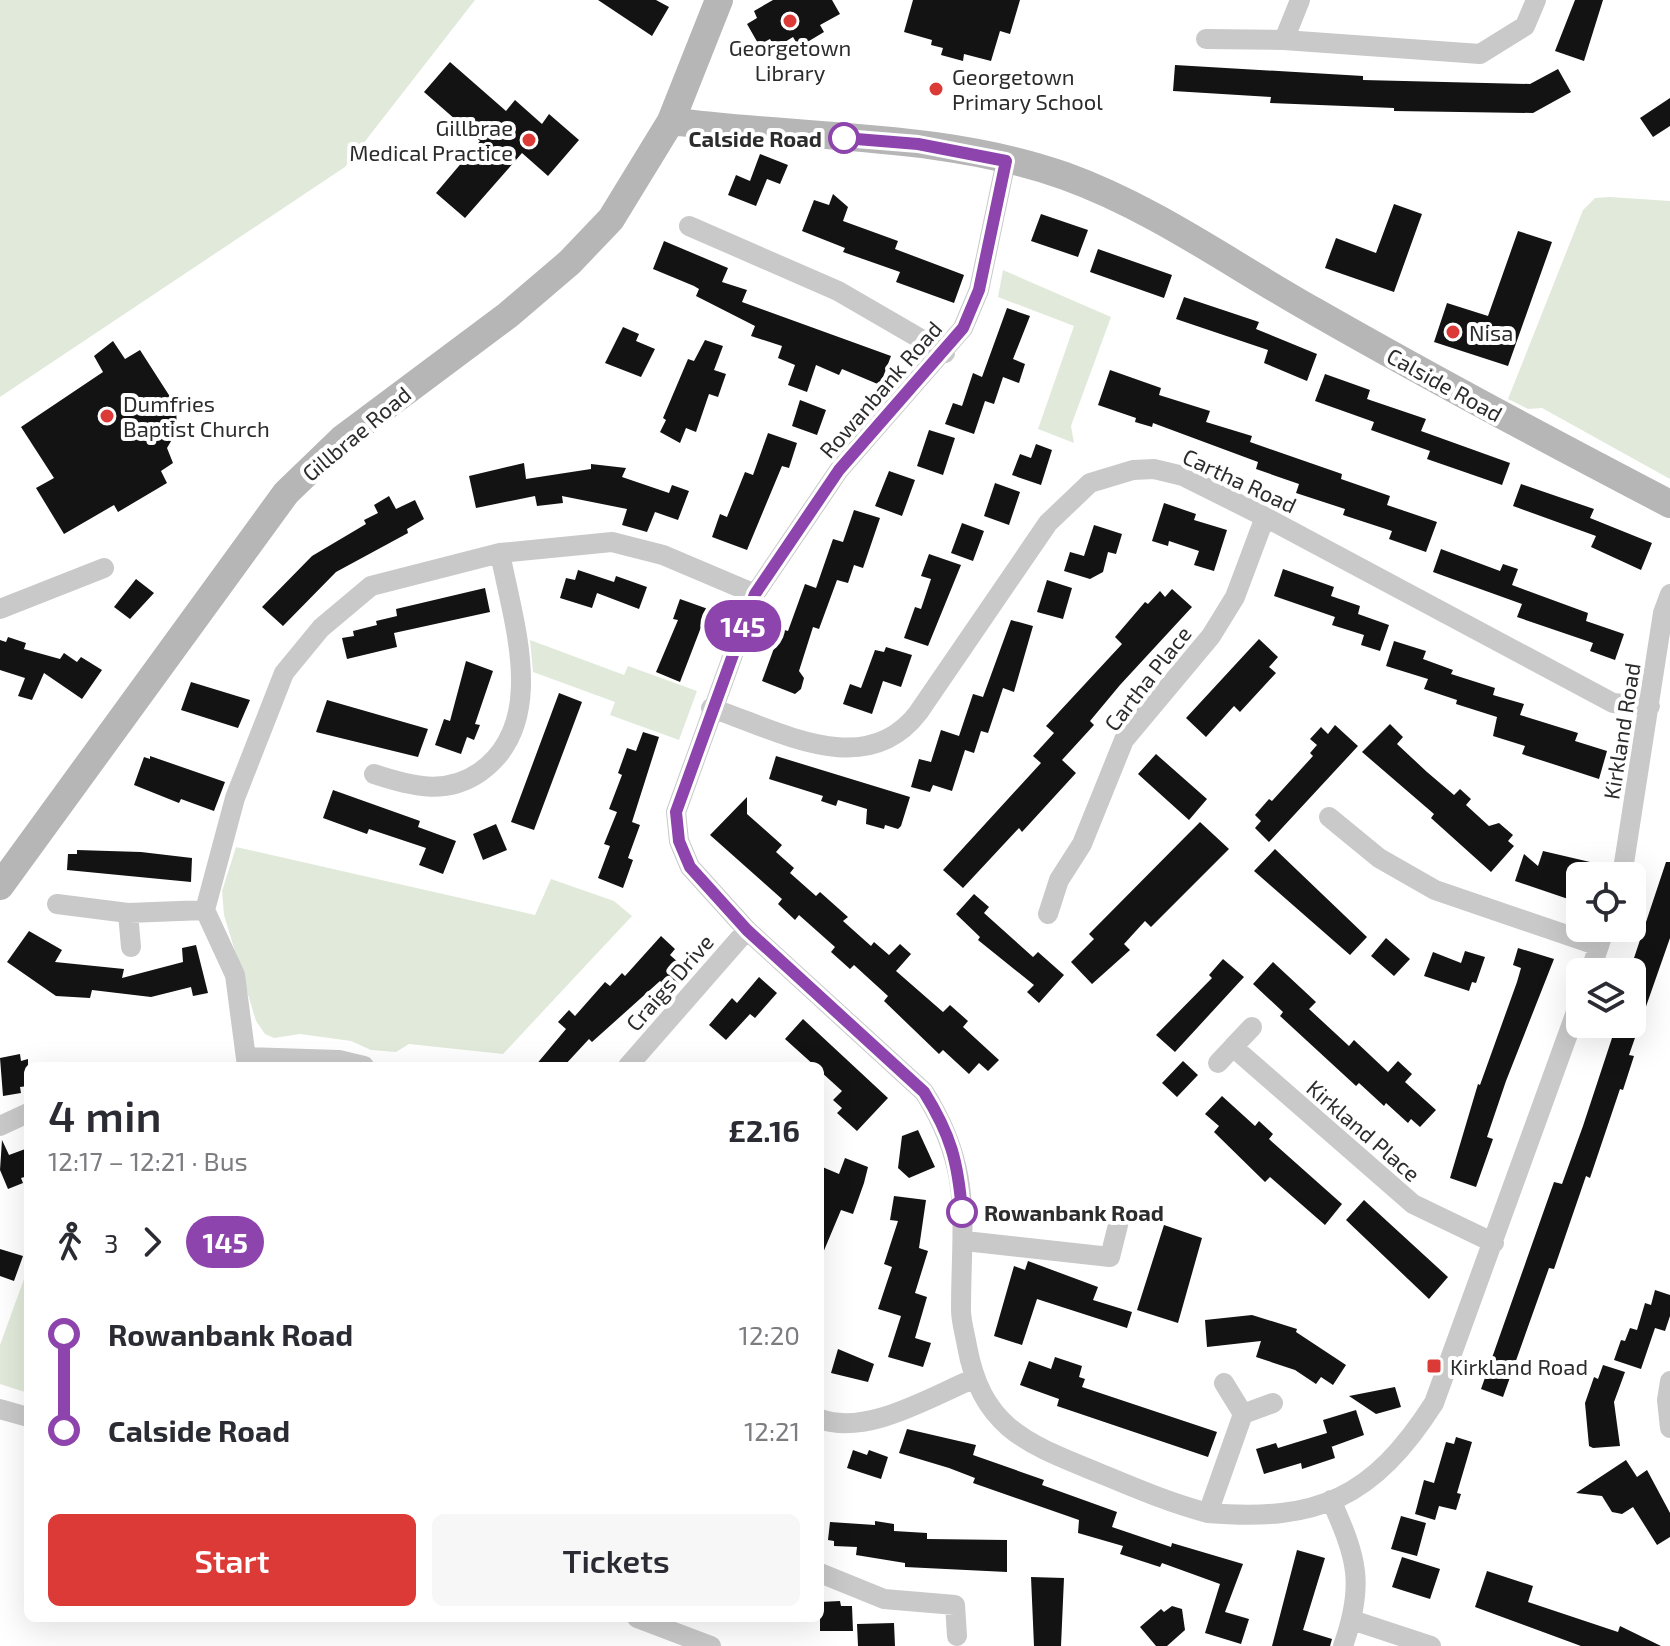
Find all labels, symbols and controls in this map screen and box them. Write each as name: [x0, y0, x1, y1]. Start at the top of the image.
marker: Georgetown Library: [781, 12, 799, 30]
place label: Georgetown Library: [729, 34, 851, 85]
place label: Georgetown Primary School: [952, 63, 1103, 114]
marker: Georgetown Primary School: [927, 80, 945, 98]
place label: Gillbrae Medical Practice: [349, 114, 513, 165]
marker: Calside Road: [829, 123, 859, 153]
place label: Calside Road: [688, 125, 822, 151]
marker: Gillbrae Medical Practice: [520, 131, 538, 149]
street label: Rowanbank Road: [814, 315, 946, 463]
place label: Nisa: [1469, 319, 1513, 345]
marker: Nisa: [1444, 323, 1462, 341]
street label: Calside Road: [1383, 342, 1507, 426]
street label: Gillbrae Road: [297, 380, 415, 486]
place label: Dumfries Baptist Church: [123, 390, 270, 441]
marker: Dumfries Baptist Church: [98, 407, 116, 425]
street label: Cartha Road: [1179, 442, 1301, 518]
line badge: 145: [697, 600, 789, 652]
text: 145: [720, 609, 766, 643]
street label: Cartha Place: [1098, 621, 1196, 735]
street label: Kirkland Road: [1597, 661, 1645, 801]
map controls: [1566, 862, 1646, 1038]
button: locate: [1566, 862, 1646, 942]
street label: Craigs Drive: [620, 928, 718, 1036]
button: layers: [1566, 958, 1646, 1038]
street label: Kirkland Place: [1302, 1074, 1426, 1186]
text: 4 min: [48, 1088, 162, 1141]
text: £2.16: [728, 1112, 800, 1148]
text: 12:17 – 12:21 · Bus: [48, 1145, 248, 1176]
marker: Rowanbank Road: [947, 1197, 977, 1227]
place label: Rowanbank Road: [984, 1199, 1164, 1225]
icon: walk: [48, 1220, 92, 1264]
icon: forward: [130, 1220, 174, 1264]
text: 145: [202, 1225, 248, 1259]
text: 3: [104, 1227, 118, 1258]
text: Rowanbank Road: [108, 1316, 353, 1352]
text: 12:20: [739, 1319, 800, 1350]
place label: Kirkland Road: [1450, 1353, 1588, 1379]
marker: Kirkland Road: [1425, 1357, 1443, 1375]
text: Calside Road: [108, 1412, 290, 1448]
text: 12:21: [744, 1415, 800, 1446]
button: Start: [48, 1514, 416, 1606]
button: Tickets: [432, 1514, 800, 1606]

